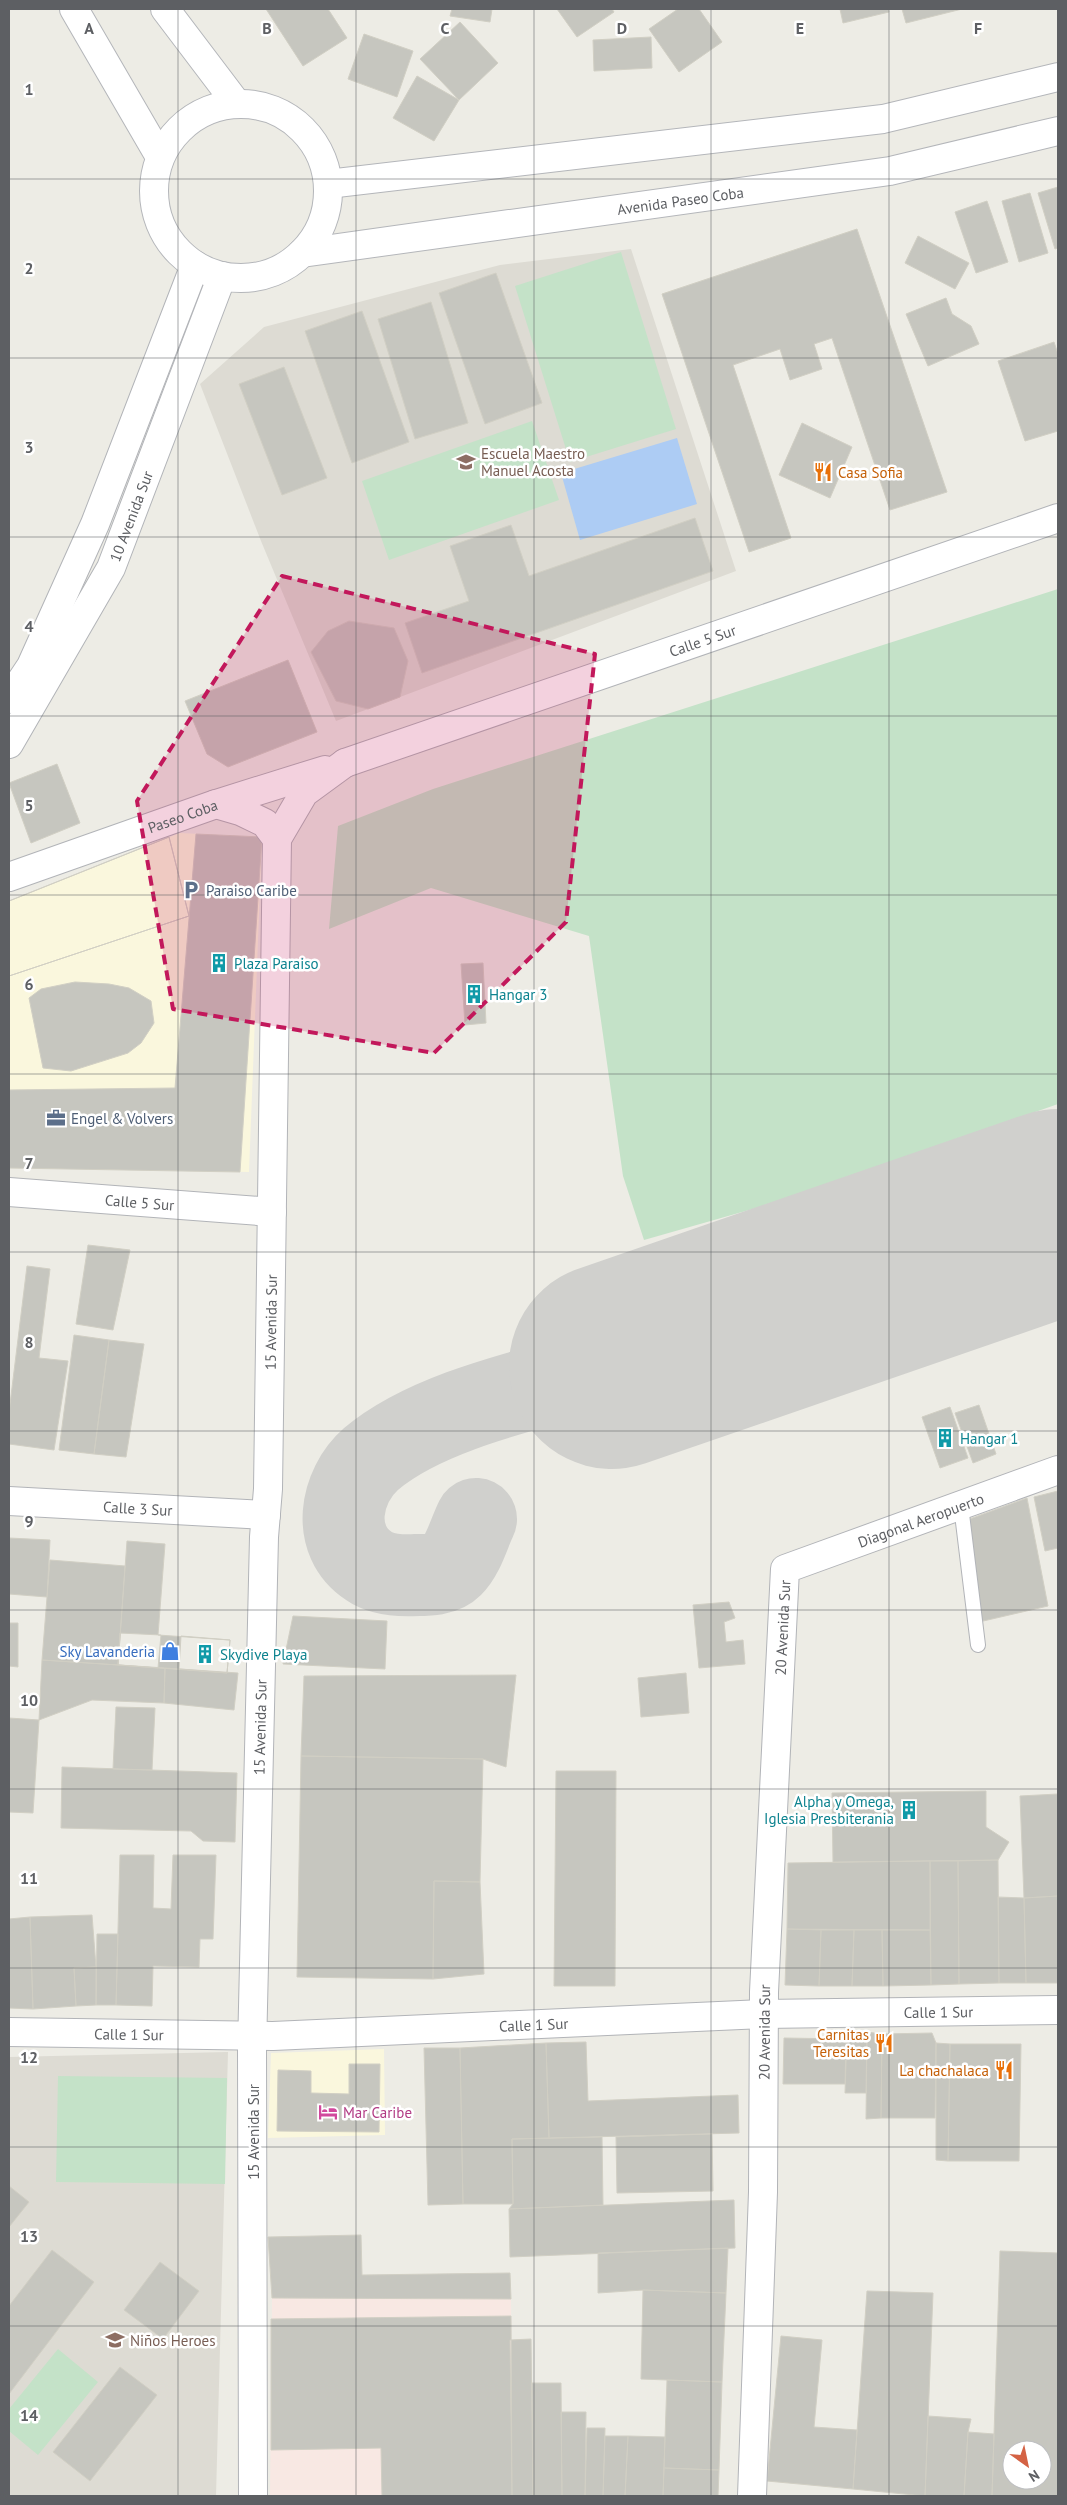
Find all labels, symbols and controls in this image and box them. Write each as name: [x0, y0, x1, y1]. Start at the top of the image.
text: A: [84, 18, 94, 38]
text: B: [262, 18, 272, 38]
text: C: [441, 18, 450, 38]
text: D: [617, 18, 627, 38]
text: E: [796, 18, 804, 38]
text: F: [974, 18, 982, 38]
text: 1: [24, 79, 34, 99]
street label: Avenida Paseo Coba: [616, 182, 745, 218]
text: 2: [24, 258, 34, 278]
text: 3: [24, 437, 34, 457]
place label: Escuela Maestro Manuel Acosta: [481, 444, 585, 480]
school or university icon: Escuela Maestro Manuel Acosta: [455, 451, 477, 473]
restaurant icon: Casa Sofia: [812, 461, 834, 483]
place label: Casa Sofia: [838, 463, 903, 482]
street label: 10 Avenida Sur: [105, 468, 157, 564]
text: 4: [24, 616, 34, 636]
street label: Calle 5 Sur: [667, 620, 738, 660]
text: 5: [24, 795, 34, 815]
street label: Paseo Coba: [145, 795, 220, 837]
parking icon: Paraiso Caribe: [180, 879, 202, 901]
place label: Paraiso Caribe: [206, 881, 297, 900]
building icon: Plaza Paraiso: [208, 952, 230, 974]
place label: Plaza Paraiso: [234, 954, 319, 973]
text: 6: [24, 974, 34, 994]
building icon: Hangar 3: [463, 983, 485, 1005]
place label: Hangar 3: [489, 985, 548, 1004]
office icon: Engel & Volvers: [45, 1107, 67, 1129]
place label: Engel & Volvers: [71, 1109, 173, 1128]
text: 7: [24, 1153, 34, 1173]
street label: Calle 5 Sur: [104, 1190, 175, 1214]
street label: 15 Avenida Sur: [260, 1274, 280, 1370]
text: 8: [24, 1332, 34, 1352]
building icon: Hangar 1: [934, 1427, 956, 1449]
place label: Hangar 1: [960, 1429, 1019, 1448]
street label: Diagonal Aeropuerto: [855, 1488, 986, 1551]
street label: Calle 3 Sur: [103, 1497, 173, 1519]
text: 9: [24, 1511, 34, 1531]
street label: 20 Avenida Sur: [770, 1579, 794, 1676]
shop icon: Sky Lavanderia: [159, 1640, 181, 1662]
place label: Sky Lavanderia: [59, 1642, 155, 1661]
building icon: Skydive Playa: [194, 1643, 216, 1665]
place label: Skydive Playa: [220, 1645, 307, 1664]
street label: 15 Avenida Sur: [249, 1679, 270, 1775]
text: 10: [20, 1690, 38, 1710]
place label: Alpha y Omega, Iglesia Presbiterania: [764, 1792, 894, 1828]
building icon: Alpha y Omega, Iglesia Presbiterania: [898, 1799, 920, 1821]
text: 11: [20, 1868, 38, 1888]
street label: 20 Avenida Sur: [754, 1984, 774, 2080]
street label: Calle 1 Sur: [904, 2002, 973, 2022]
street label: Calle 1 Sur: [499, 2013, 569, 2035]
street label: Calle 1 Sur: [94, 2024, 164, 2044]
place label: Carnitas Teresitas: [813, 2025, 869, 2061]
restaurant icon: Carnitas Teresitas: [873, 2032, 895, 2054]
text: 12: [20, 2047, 38, 2067]
restaurant icon: La chachalaca: [993, 2059, 1015, 2081]
place label: La chachalaca: [899, 2061, 989, 2080]
street label: 15 Avenida Sur: [244, 2084, 263, 2180]
hotel icon: Mar Caribe: [317, 2101, 339, 2123]
place label: Mar Caribe: [343, 2103, 412, 2122]
text: 13: [20, 2226, 38, 2246]
school or university icon: Niños Heroes: [104, 2329, 126, 2351]
place label: Niños Heroes: [130, 2331, 215, 2350]
text: 14: [20, 2405, 38, 2425]
north arrow: [1002, 2440, 1052, 2490]
text: N: [1025, 2466, 1043, 2486]

